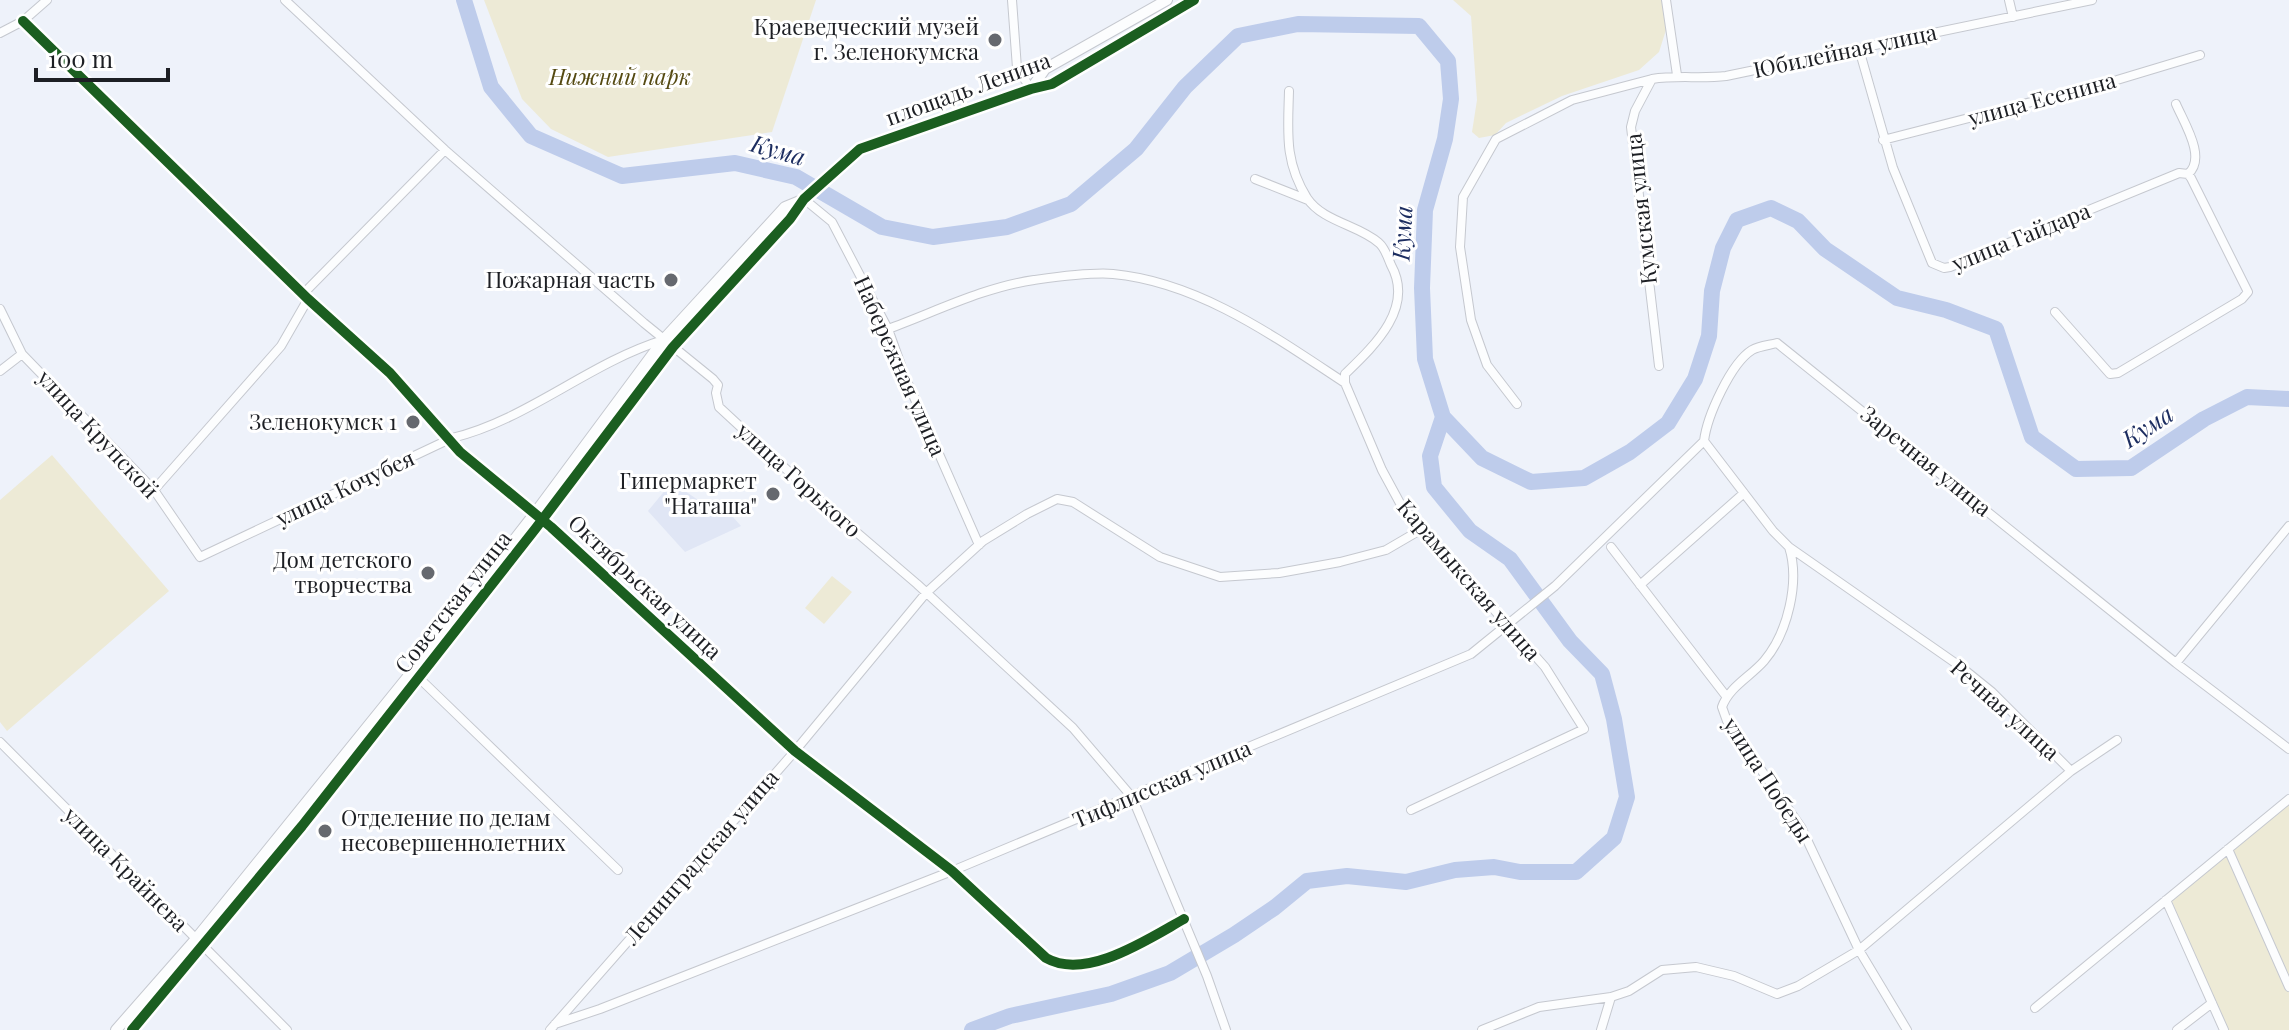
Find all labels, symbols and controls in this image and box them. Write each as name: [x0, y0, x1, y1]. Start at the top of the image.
place label: Краеведческий музей г. Зеленокумска: [754, 11, 979, 66]
street label: Юбилейная улица: [1750, 16, 1939, 84]
marker: Краеведческий музей г. Зеленокумска: [986, 31, 1004, 49]
scale bar: [36, 32, 168, 82]
text: 100 m: [48, 42, 113, 74]
street label: площадь Ленина: [881, 44, 1054, 132]
park label: Нижний парк: [548, 61, 691, 91]
street label: улица Есенина: [1964, 64, 2119, 132]
water label: Кума: [747, 126, 809, 172]
street label: Кумская улица: [1617, 132, 1663, 286]
street label: улица Гайдара: [1946, 195, 2094, 278]
water label: Кума: [1384, 205, 1418, 262]
place label: Пожарная часть: [486, 264, 655, 294]
marker: Пожарная часть: [662, 271, 680, 289]
street label: Набережная улица: [848, 271, 954, 461]
street label: улица Крупской: [31, 362, 166, 504]
water label: Кума: [2114, 397, 2179, 454]
street label: Заречная улица: [1855, 398, 1998, 522]
place label: Зеленокумск 1: [249, 406, 397, 436]
marker: Зеленокумск 1: [404, 413, 422, 431]
street label: улица Горького: [730, 414, 869, 543]
street label: улица Кочубея: [270, 442, 419, 533]
place label: Гипермаркет "Наташа": [619, 465, 757, 520]
marker: Гипермаркет "Наташа": [764, 485, 782, 503]
street label: Карамыкская улица: [1391, 492, 1548, 667]
street label: Октябрьская улица: [562, 507, 729, 665]
street label: Советская улица: [387, 524, 517, 679]
place label: Дом детского творчества: [273, 544, 412, 599]
marker: Дом детского творчества: [419, 564, 437, 582]
street label: Речная улица: [1945, 652, 2067, 766]
street label: улица Победы: [1716, 710, 1821, 848]
street label: Тифлисская улица: [1068, 732, 1256, 834]
street label: Ленинградская улица: [615, 762, 785, 951]
street label: улица Крайнева: [57, 799, 196, 937]
place label: Отделение по делам несовершеннолетних: [341, 802, 566, 857]
marker: Отделение по делам несовершеннолетних: [316, 822, 334, 840]

